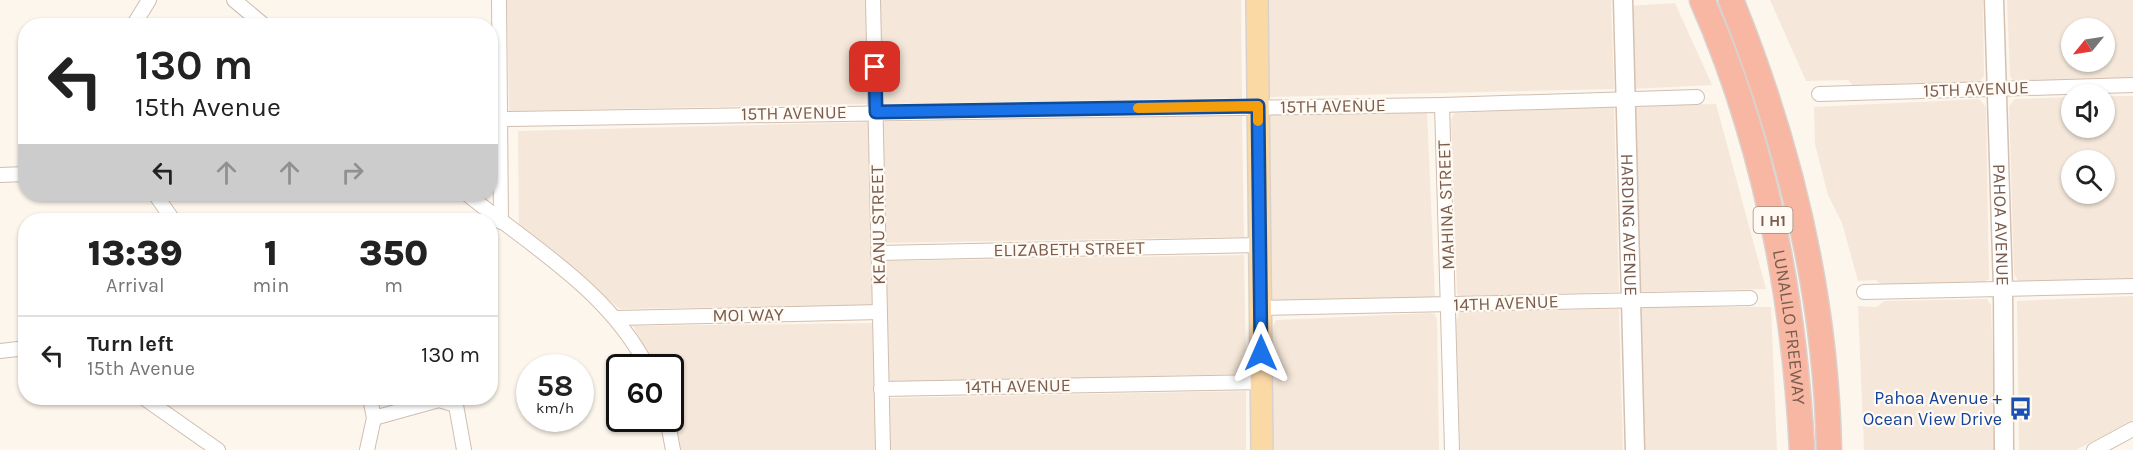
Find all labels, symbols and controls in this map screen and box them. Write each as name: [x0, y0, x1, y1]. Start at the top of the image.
north arrow: [2061, 18, 2115, 72]
map controls: [2061, 18, 2115, 204]
text: 130 m: [135, 40, 253, 90]
pin: [849, 41, 900, 92]
icon: left: [36, 42, 114, 120]
icon: arrive: [858, 50, 891, 83]
street label: 15TH AVENUE: [1923, 76, 2029, 102]
button: sound: [2061, 84, 2115, 138]
text: 15th Avenue: [135, 91, 281, 123]
street label: 15TH AVENUE: [1280, 94, 1386, 118]
street label: 15TH AVENUE: [741, 101, 847, 125]
street label: MAHINA STREET: [1433, 140, 1459, 270]
button: search: [2061, 150, 2115, 204]
street label: HARDING AVENUE: [1616, 153, 1642, 297]
icon: left: [147, 156, 180, 189]
icon: ahead: [210, 156, 243, 189]
icon: ahead: [273, 156, 306, 189]
icon: right: [336, 156, 369, 189]
street label: PAHOA AVENUE: [1988, 163, 2014, 286]
street label: KEANU STREET: [866, 165, 890, 285]
road number: I H1: [1754, 207, 1792, 233]
text: 13:39: [88, 232, 183, 274]
text: 1: [264, 232, 278, 274]
text: 350: [359, 232, 428, 274]
street label: ELIZABETH STREET: [993, 237, 1145, 261]
street label: LUNALILO FREEWAY: [1768, 248, 1810, 406]
text: Arrival: [106, 274, 165, 297]
text: min: [253, 274, 289, 297]
text: m: [384, 274, 403, 297]
street label: 14TH AVENUE: [1453, 290, 1559, 316]
street label: MOI WAY: [712, 303, 784, 327]
position arrow: [1229, 321, 1293, 385]
text: Turn left: [87, 331, 174, 357]
icon: left: [36, 339, 69, 372]
text: 130 m: [421, 342, 480, 368]
speed limit sign: 60: [606, 354, 684, 432]
text: 15th Avenue: [87, 357, 195, 380]
text: 58: [537, 368, 573, 404]
street label: 14TH AVENUE: [965, 374, 1071, 398]
place label: Pahoa Avenue + Ocean View Drive: [1863, 387, 2003, 430]
bus stop icon: Pahoa Avenue + Ocean View Drive: [2007, 395, 2033, 421]
text: km/h: [536, 399, 574, 417]

